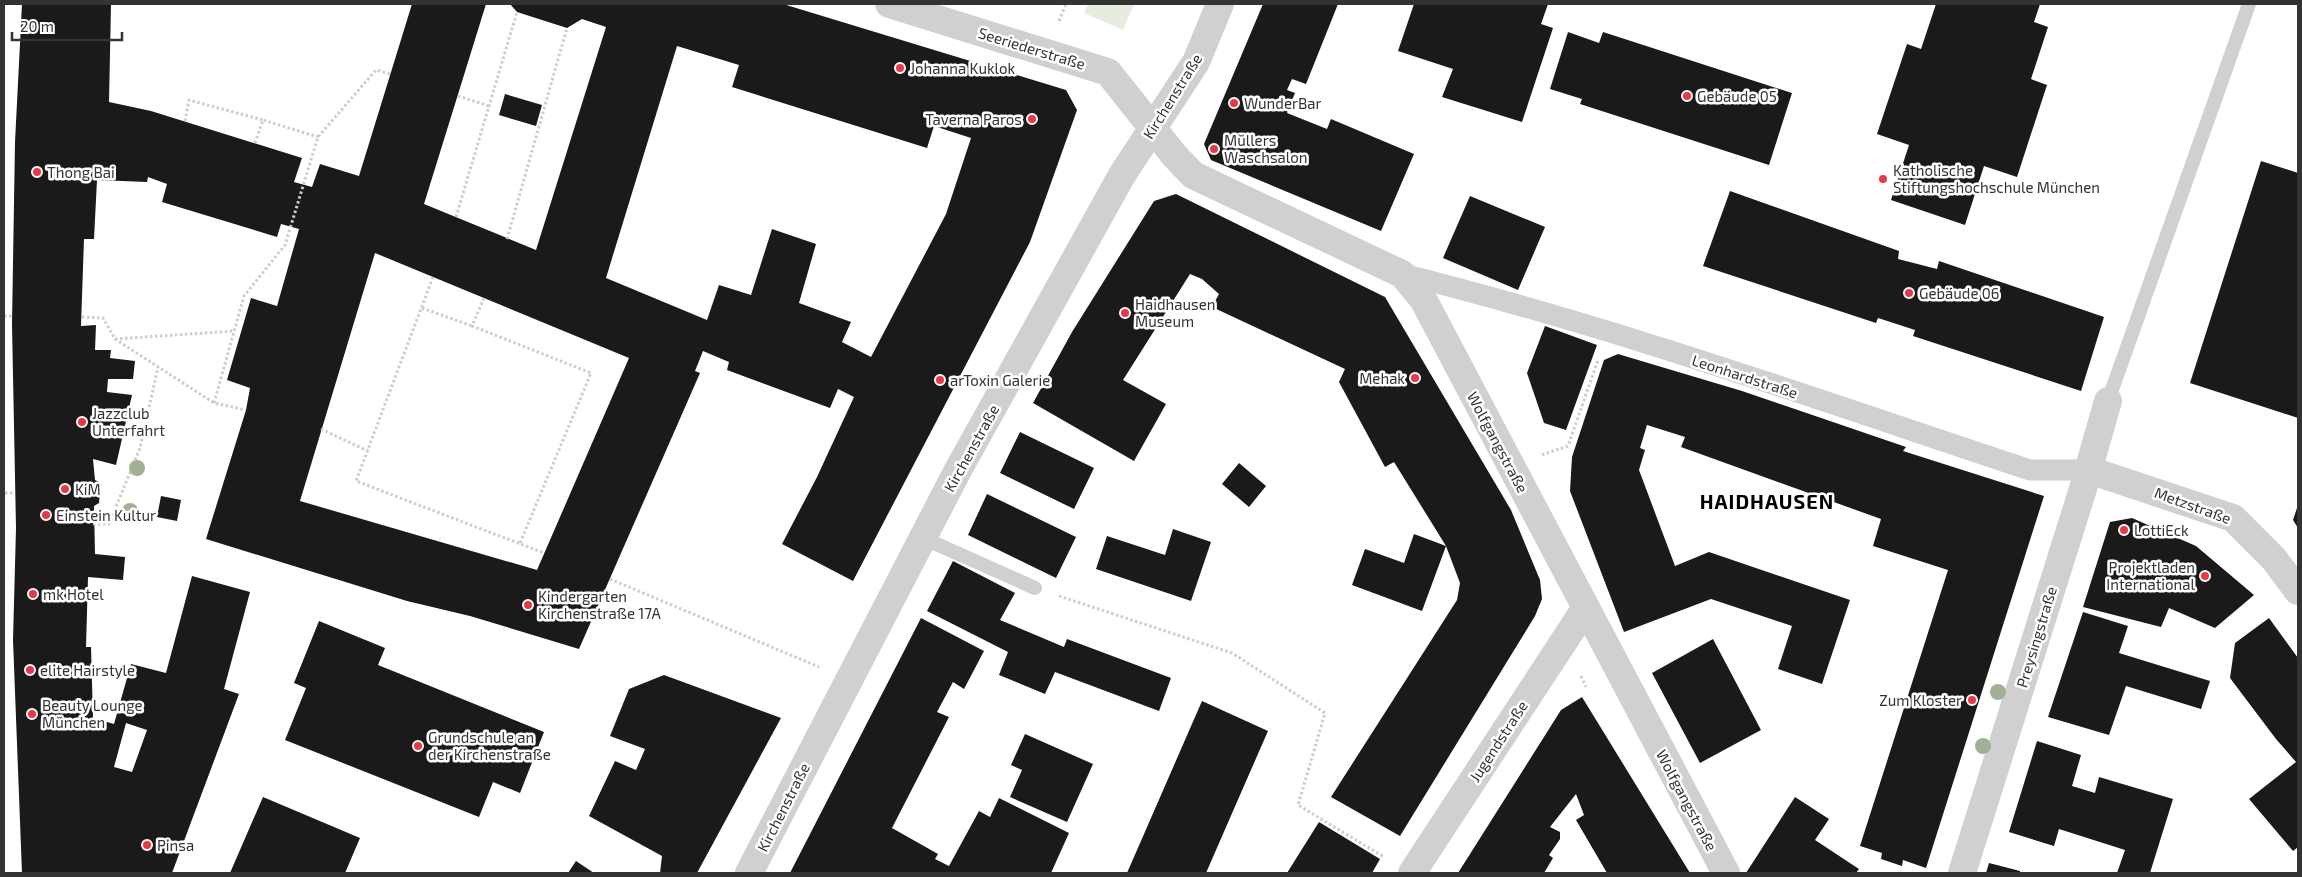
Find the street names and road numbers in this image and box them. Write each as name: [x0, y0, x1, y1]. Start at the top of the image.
street label: Seeriederstraße: [976, 23, 1088, 73]
street label: Kirchenstraße: [1139, 50, 1205, 142]
street label: Leonhardstraße: [1690, 350, 1800, 402]
street label: Wolfgangstraße: [1464, 388, 1532, 496]
street label: Kirchenstraße: [940, 401, 1002, 495]
street label: Metzstraße: [2152, 483, 2234, 527]
street label: Preysingstraße: [2012, 584, 2060, 690]
street label: Jugendstraße: [1465, 697, 1531, 785]
street label: Wolfgangstraße: [1653, 746, 1721, 854]
street label: Kirchenstraße: [753, 760, 813, 854]

